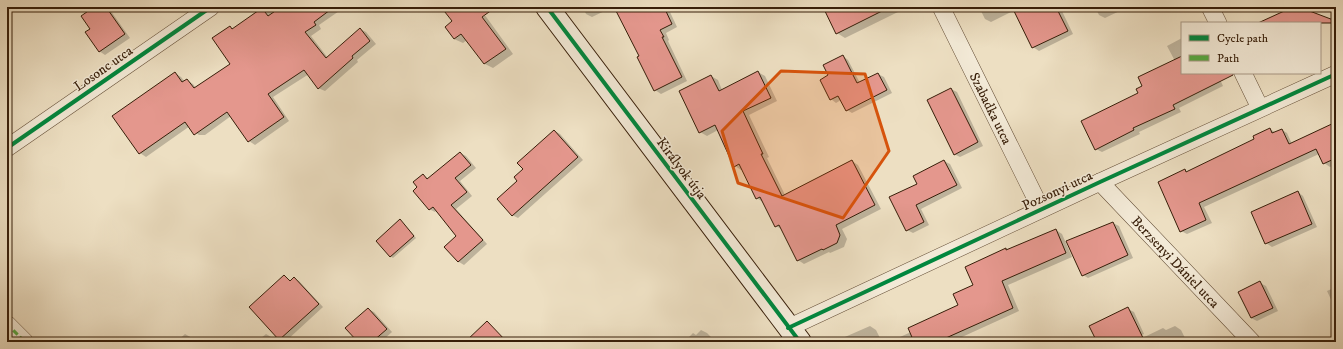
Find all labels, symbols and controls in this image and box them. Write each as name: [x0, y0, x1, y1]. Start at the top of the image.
legend: [1181, 22, 1321, 74]
text: Cycle path: [1217, 31, 1269, 46]
street label: Losonc utca: [71, 42, 137, 96]
text: Path: [1217, 51, 1240, 66]
street label: Szabadka utca: [965, 70, 1016, 148]
street label: Királyok útja: [652, 134, 710, 203]
street label: Pozsonyi utca: [1019, 167, 1096, 215]
street label: Berzsenyi Dániel utca: [1127, 213, 1223, 312]

